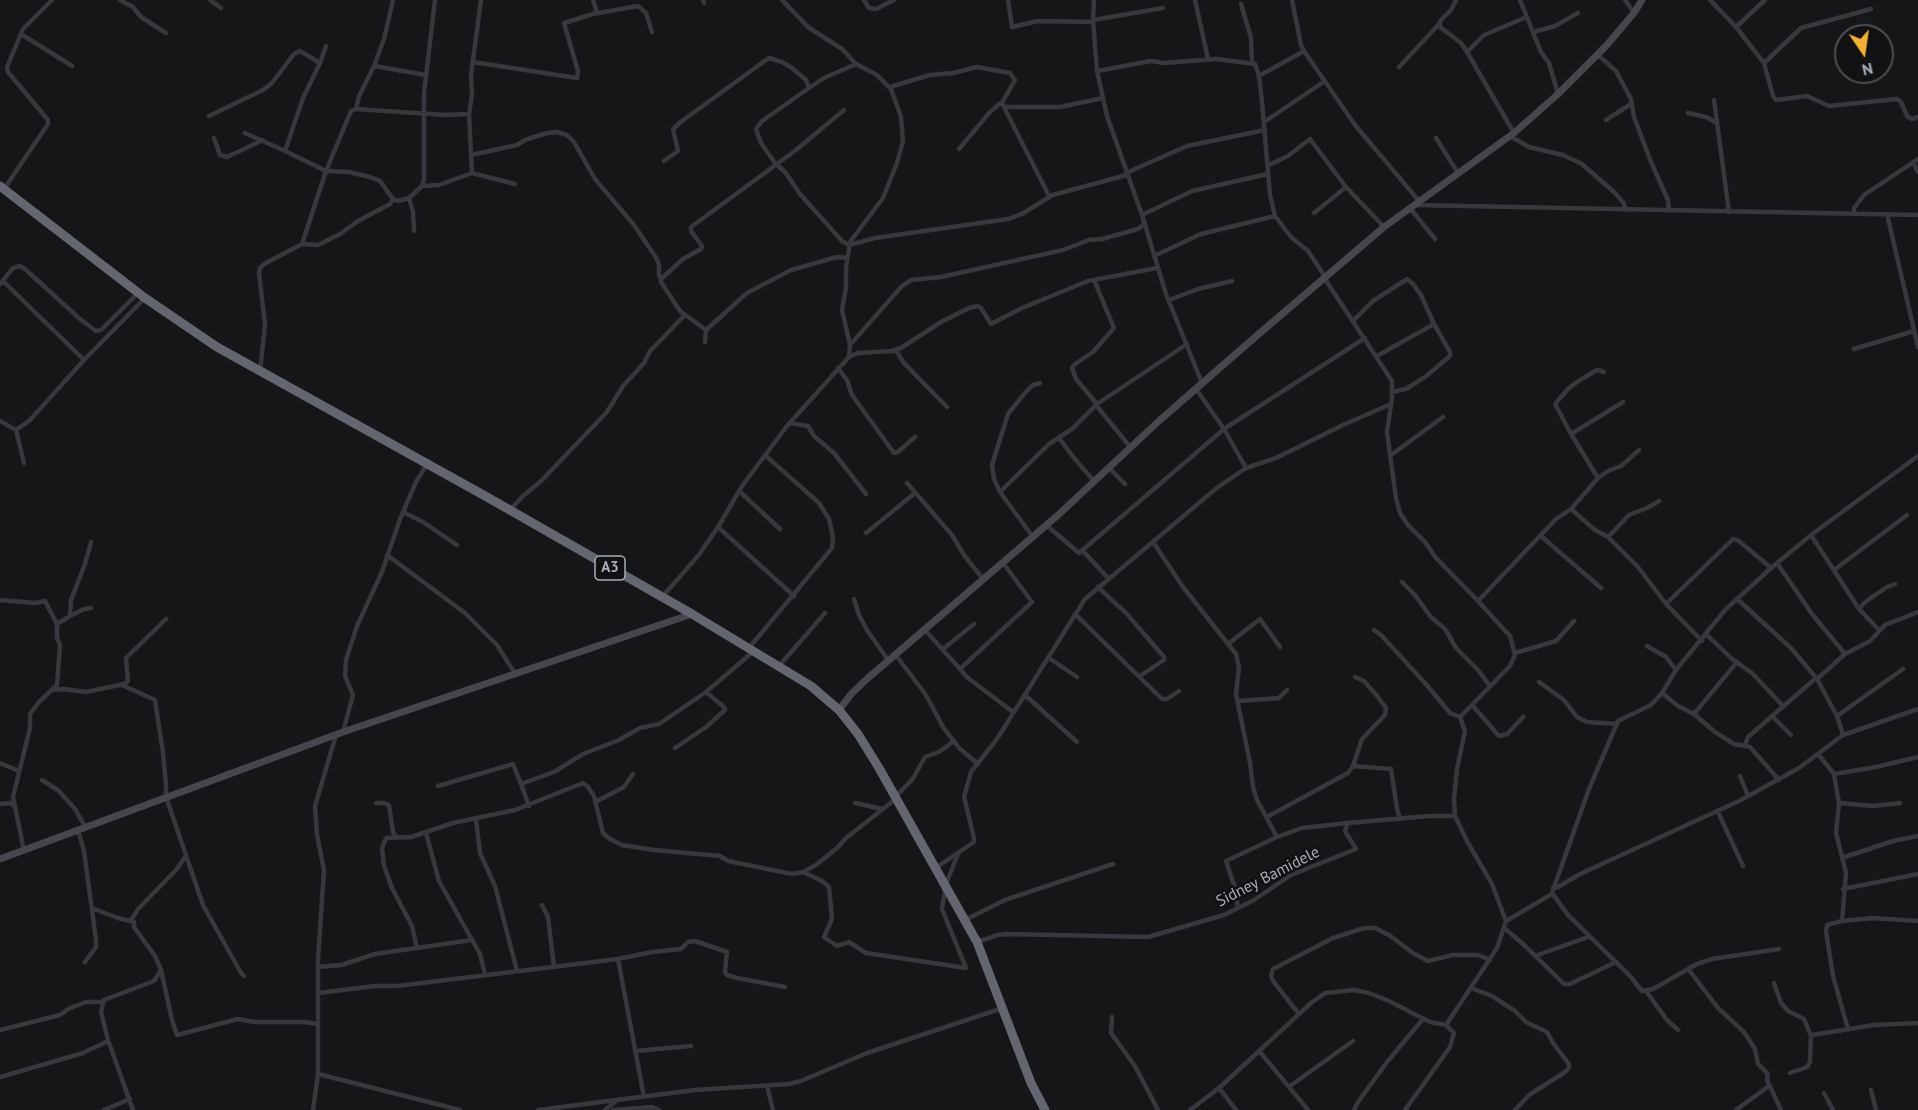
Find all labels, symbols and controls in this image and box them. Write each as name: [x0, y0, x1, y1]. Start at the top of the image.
north arrow: [1834, 24, 1894, 84]
text: N: [1860, 59, 1875, 81]
road number: A3: [595, 556, 625, 580]
street label: Sidney Bamidele: [1213, 843, 1323, 911]

